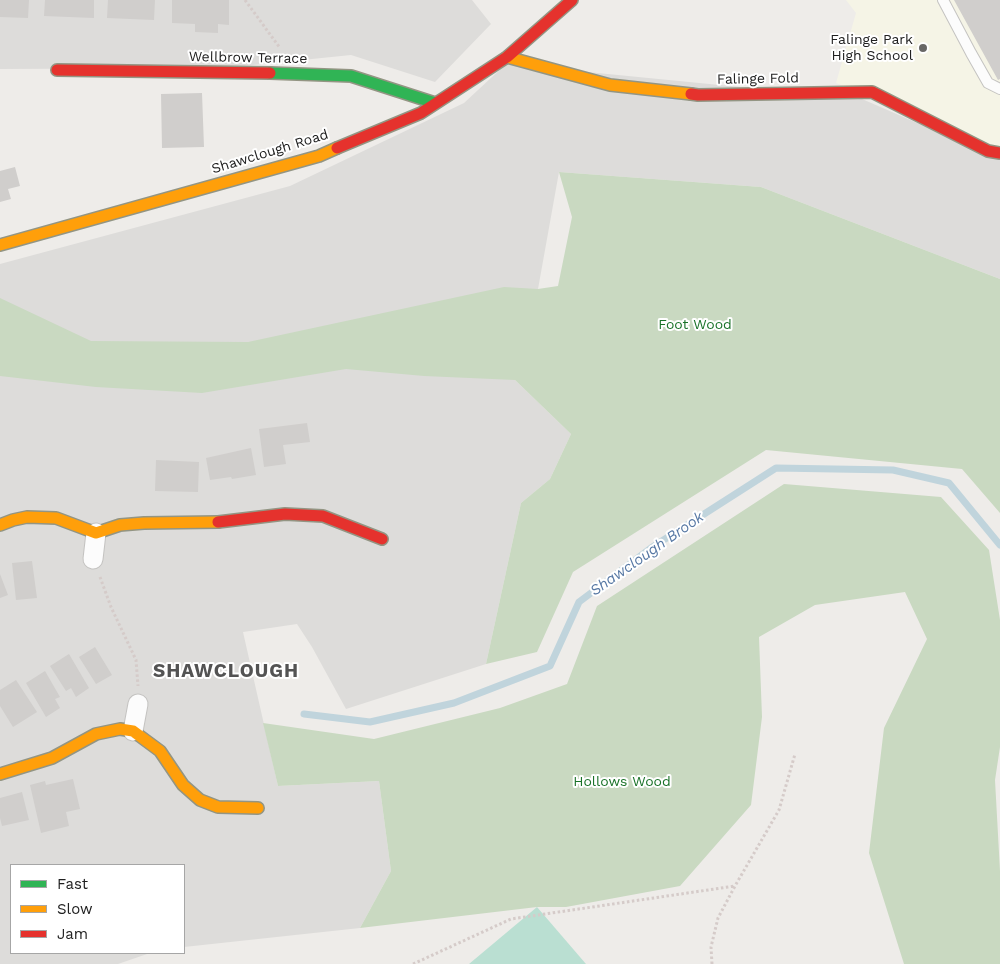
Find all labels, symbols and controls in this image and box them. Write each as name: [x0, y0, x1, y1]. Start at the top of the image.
place label: Falinge Park High School: [830, 32, 913, 64]
marker: Falinge Park High School: [917, 42, 929, 54]
street label: Wellbrow Terrace: [189, 49, 307, 67]
street label: Falinge Fold: [717, 70, 799, 88]
street label: Shawclough Road: [210, 126, 330, 178]
park label: Foot Wood: [658, 317, 732, 333]
water label: Shawclough Brook: [587, 508, 707, 600]
district label: SHAWCLOUGH: [152, 660, 300, 682]
park label: Hollows Wood: [573, 774, 671, 790]
legend: [10, 864, 185, 954]
text: Fast: [57, 875, 88, 893]
text: Slow: [57, 900, 93, 918]
text: Jam: [57, 925, 88, 943]

